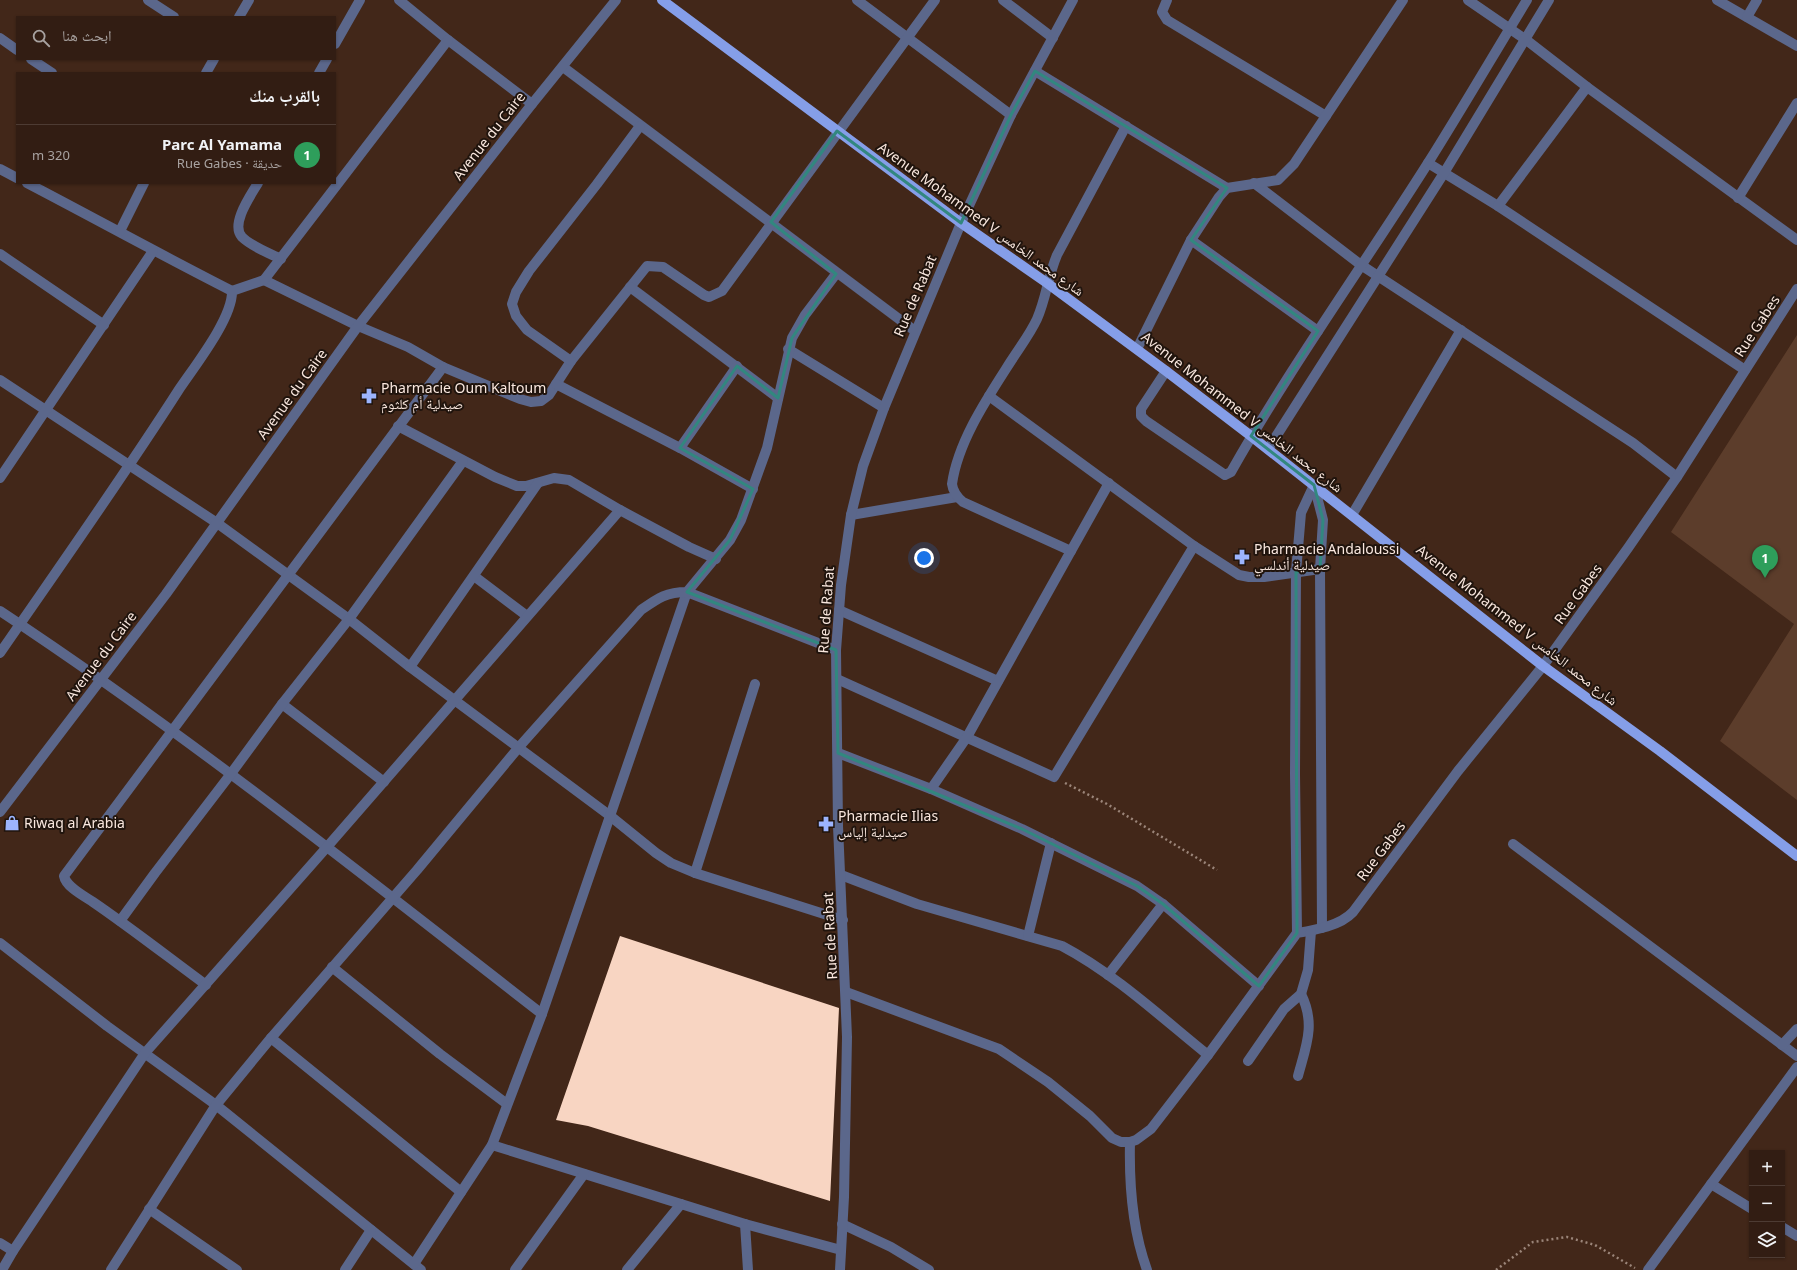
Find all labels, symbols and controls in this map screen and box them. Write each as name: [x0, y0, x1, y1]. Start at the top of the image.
search box: [16, 16, 336, 60]
text: ابحث هنا: [62, 25, 112, 45]
icon: search: [30, 27, 52, 49]
text: بالقرب منك: [249, 84, 320, 107]
street label: Avenue du Caire: [448, 87, 529, 184]
text: Parc Al Yamama: [162, 134, 282, 154]
street label: Avenue Mohammed V شارع محمد الخامس: [874, 137, 1088, 301]
text: 320 m: [32, 146, 70, 164]
text: 1: [303, 146, 311, 164]
text: حديقة · Rue Gabes: [177, 154, 282, 172]
street label: Rue de Rabat: [889, 252, 940, 340]
street label: Rue Gabes: [1730, 291, 1784, 360]
street label: Avenue Mohammed V شارع محمد الخامس: [1137, 327, 1347, 497]
street label: Avenue du Caire: [252, 345, 331, 443]
place label: Pharmacie Oum Kaltoum صيدلية أم كلثوم: [381, 378, 546, 414]
pharmacy icon: Pharmacie Oum Kaltoum صيدلية أم كلثوم: [360, 387, 378, 405]
place label: Pharmacie Andaloussi صيدلية أندلسي: [1254, 539, 1399, 577]
street label: Avenue Mohammed V شارع محمد الخامس: [1412, 540, 1622, 710]
pin: 1: [1752, 545, 1778, 578]
your location: [914, 548, 934, 568]
pharmacy icon: Pharmacie Andaloussi صيدلية أندلسي: [1233, 548, 1251, 566]
street label: Rue Gabes: [1549, 560, 1606, 628]
street label: Rue de Rabat: [813, 566, 838, 654]
street label: Avenue du Caire: [61, 607, 141, 704]
place label: Pharmacie Ilias صيدلية إلياس: [838, 806, 938, 842]
place label: Riwaq al Arabia: [24, 813, 125, 832]
shop icon: Riwaq al Arabia: [3, 814, 21, 832]
pharmacy icon: Pharmacie Ilias صيدلية إلياس: [817, 815, 835, 833]
street label: Rue Gabes: [1352, 817, 1409, 884]
street label: Rue de Rabat: [818, 892, 841, 980]
map controls: [1749, 1150, 1785, 1258]
button: +: [1749, 1150, 1785, 1186]
button: −: [1749, 1186, 1785, 1222]
button: layers: [1749, 1222, 1785, 1258]

